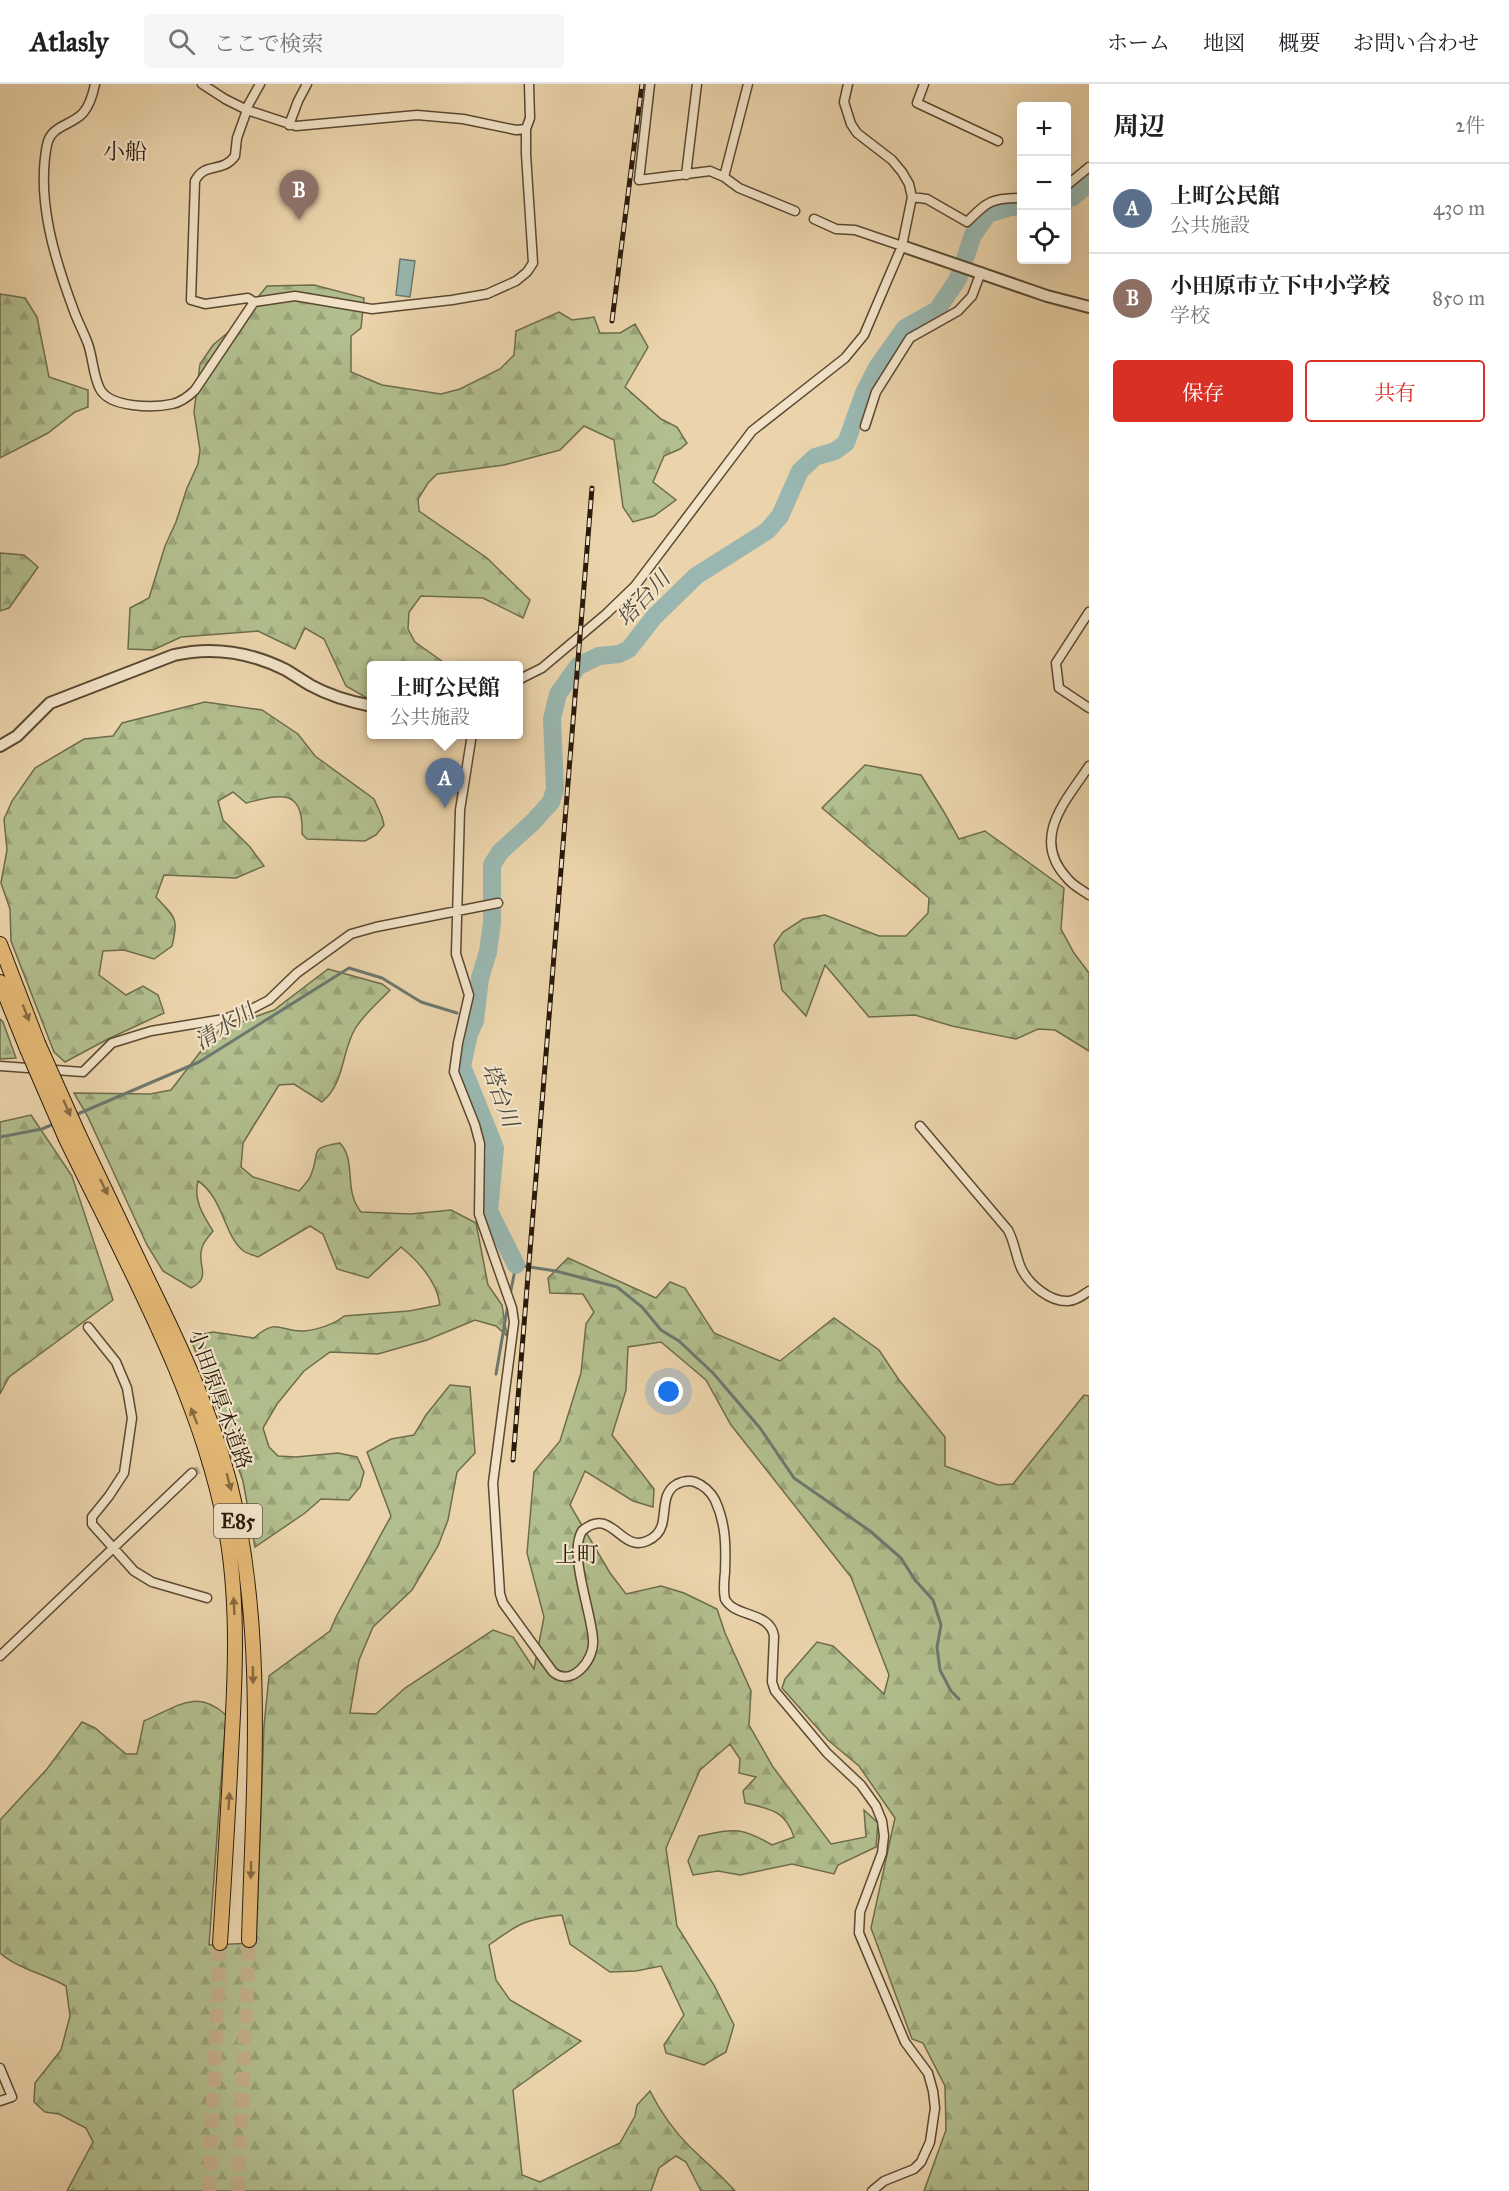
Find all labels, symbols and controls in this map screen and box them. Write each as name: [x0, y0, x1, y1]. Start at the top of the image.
search box: [144, 14, 564, 68]
text: Atlasly: [30, 24, 108, 59]
icon: search: [165, 25, 198, 58]
text: ここで検索: [213, 30, 323, 57]
text: ホーム: [1107, 30, 1170, 56]
text: 地図: [1203, 30, 1245, 56]
text: 概要: [1278, 30, 1320, 56]
text: お問い合わせ: [1353, 30, 1479, 56]
map controls: [1017, 102, 1071, 264]
button: +: [1017, 102, 1071, 156]
text: 周辺: [1113, 110, 1165, 142]
text: 2件: [1455, 113, 1485, 137]
district label: 小船: [103, 138, 147, 165]
button: −: [1017, 156, 1071, 210]
pin: B: [280, 170, 318, 220]
text: 上町公民館: [1170, 182, 1280, 209]
text: A: [1126, 196, 1139, 220]
text: 430 m: [1433, 196, 1485, 220]
button: locate: [1017, 210, 1071, 264]
text: 公共施設: [1170, 213, 1250, 237]
text: 小田原市立下中小学校: [1170, 272, 1390, 299]
text: B: [1126, 286, 1139, 310]
text: 850 m: [1432, 286, 1485, 310]
text: 学校: [1170, 303, 1210, 327]
button: 保存: [1113, 360, 1293, 422]
button: 共有: [1305, 360, 1485, 422]
water label: 塔台川: [611, 564, 677, 632]
popup: [367, 661, 523, 739]
text: 上町公民館: [390, 674, 500, 701]
text: 公共施設: [390, 705, 470, 729]
pin: A: [426, 758, 464, 808]
water label: 清水川: [189, 996, 261, 1055]
one-way arrow: [22, 1004, 31, 1022]
water label: 塔台川: [477, 1060, 525, 1133]
one-way arrow: [62, 1099, 72, 1117]
one-way arrow: [99, 1179, 109, 1196]
street label: 小田原厚木道路: [183, 1325, 257, 1473]
your location: [654, 1377, 683, 1406]
one-way arrow: [189, 1407, 198, 1425]
one-way arrow: [225, 1474, 234, 1492]
road number: E85: [214, 1504, 262, 1538]
district label: 上町: [555, 1541, 599, 1568]
one-way arrow: [230, 1596, 239, 1615]
one-way arrow: [249, 1666, 258, 1685]
one-way arrow: [224, 1791, 233, 1810]
one-way arrow: [246, 1861, 256, 1880]

